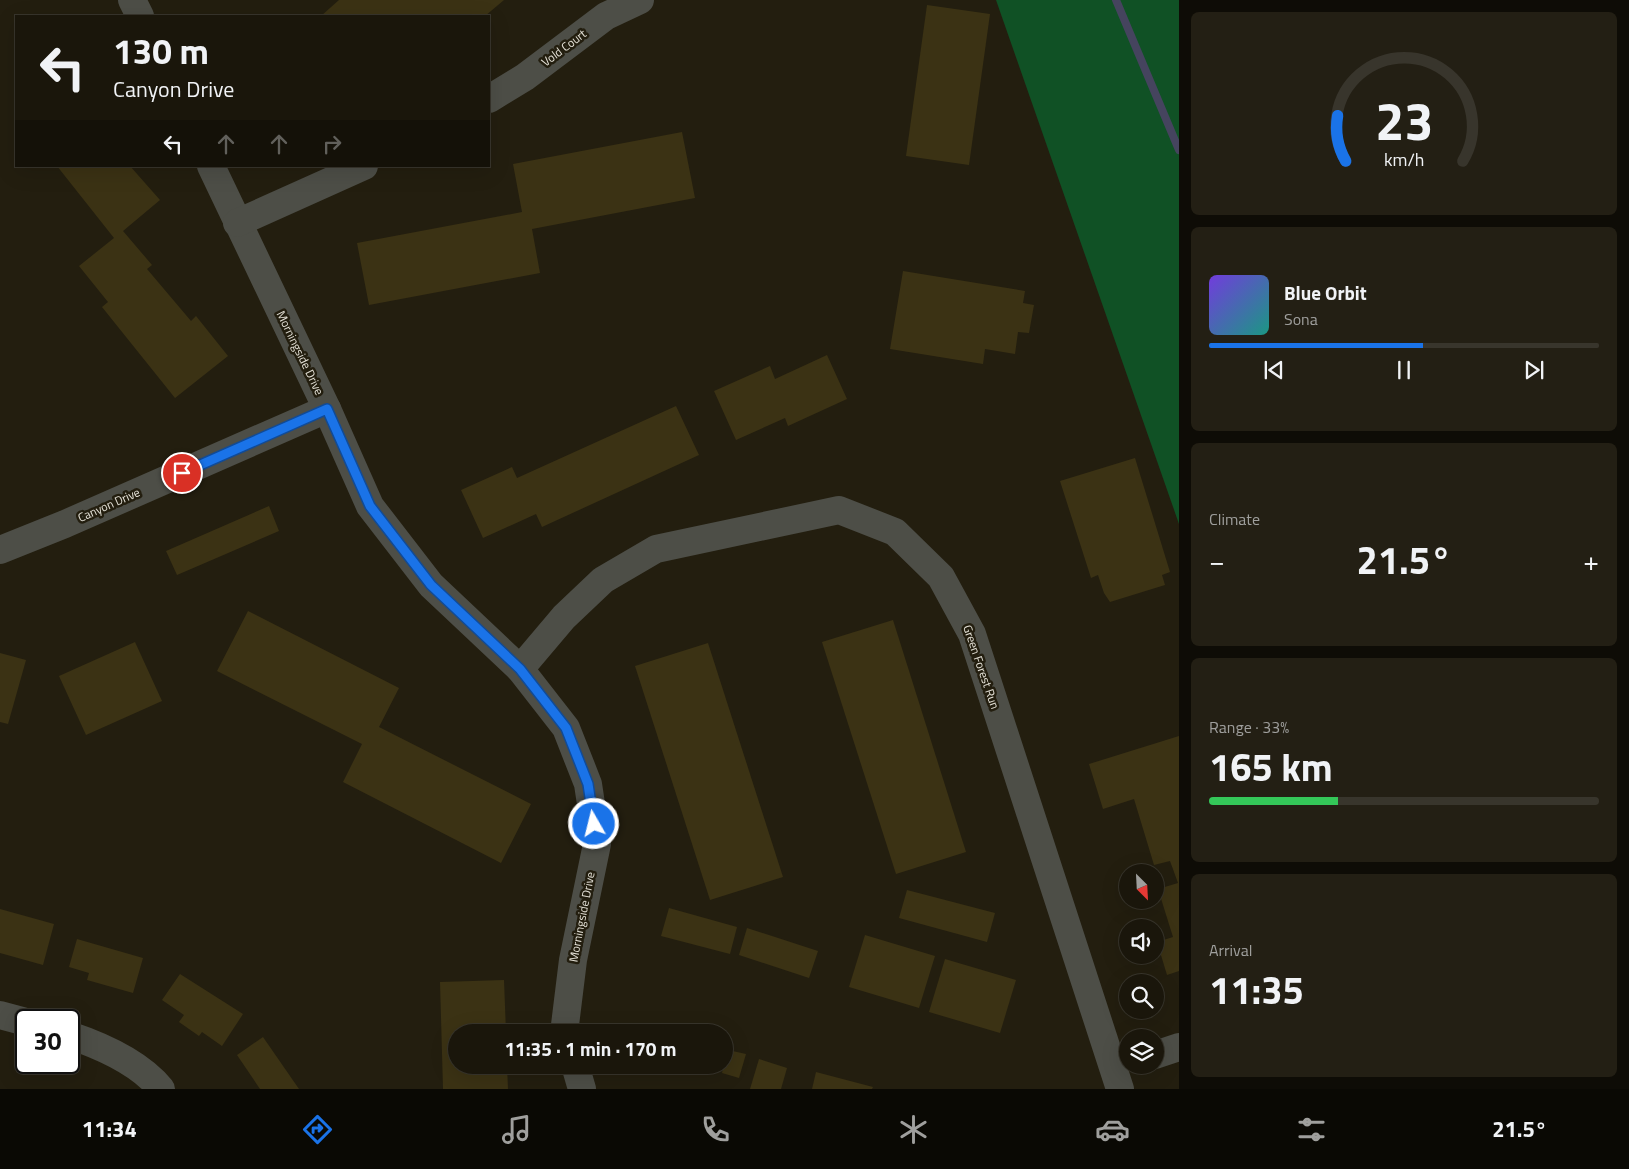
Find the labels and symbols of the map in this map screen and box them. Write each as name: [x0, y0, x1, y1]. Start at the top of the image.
street label: Vold Court: [537, 24, 591, 71]
street label: Morningside Drive: [272, 307, 329, 398]
pin: [161, 452, 203, 494]
street label: Canyon Drive: [75, 482, 143, 527]
street label: Green Forest Run: [958, 622, 1005, 711]
position arrow: [567, 797, 619, 849]
north arrow: [1119, 864, 1164, 909]
street label: Morningside Drive: [563, 870, 600, 964]
speed limit sign: 30: [15, 1009, 80, 1074]

